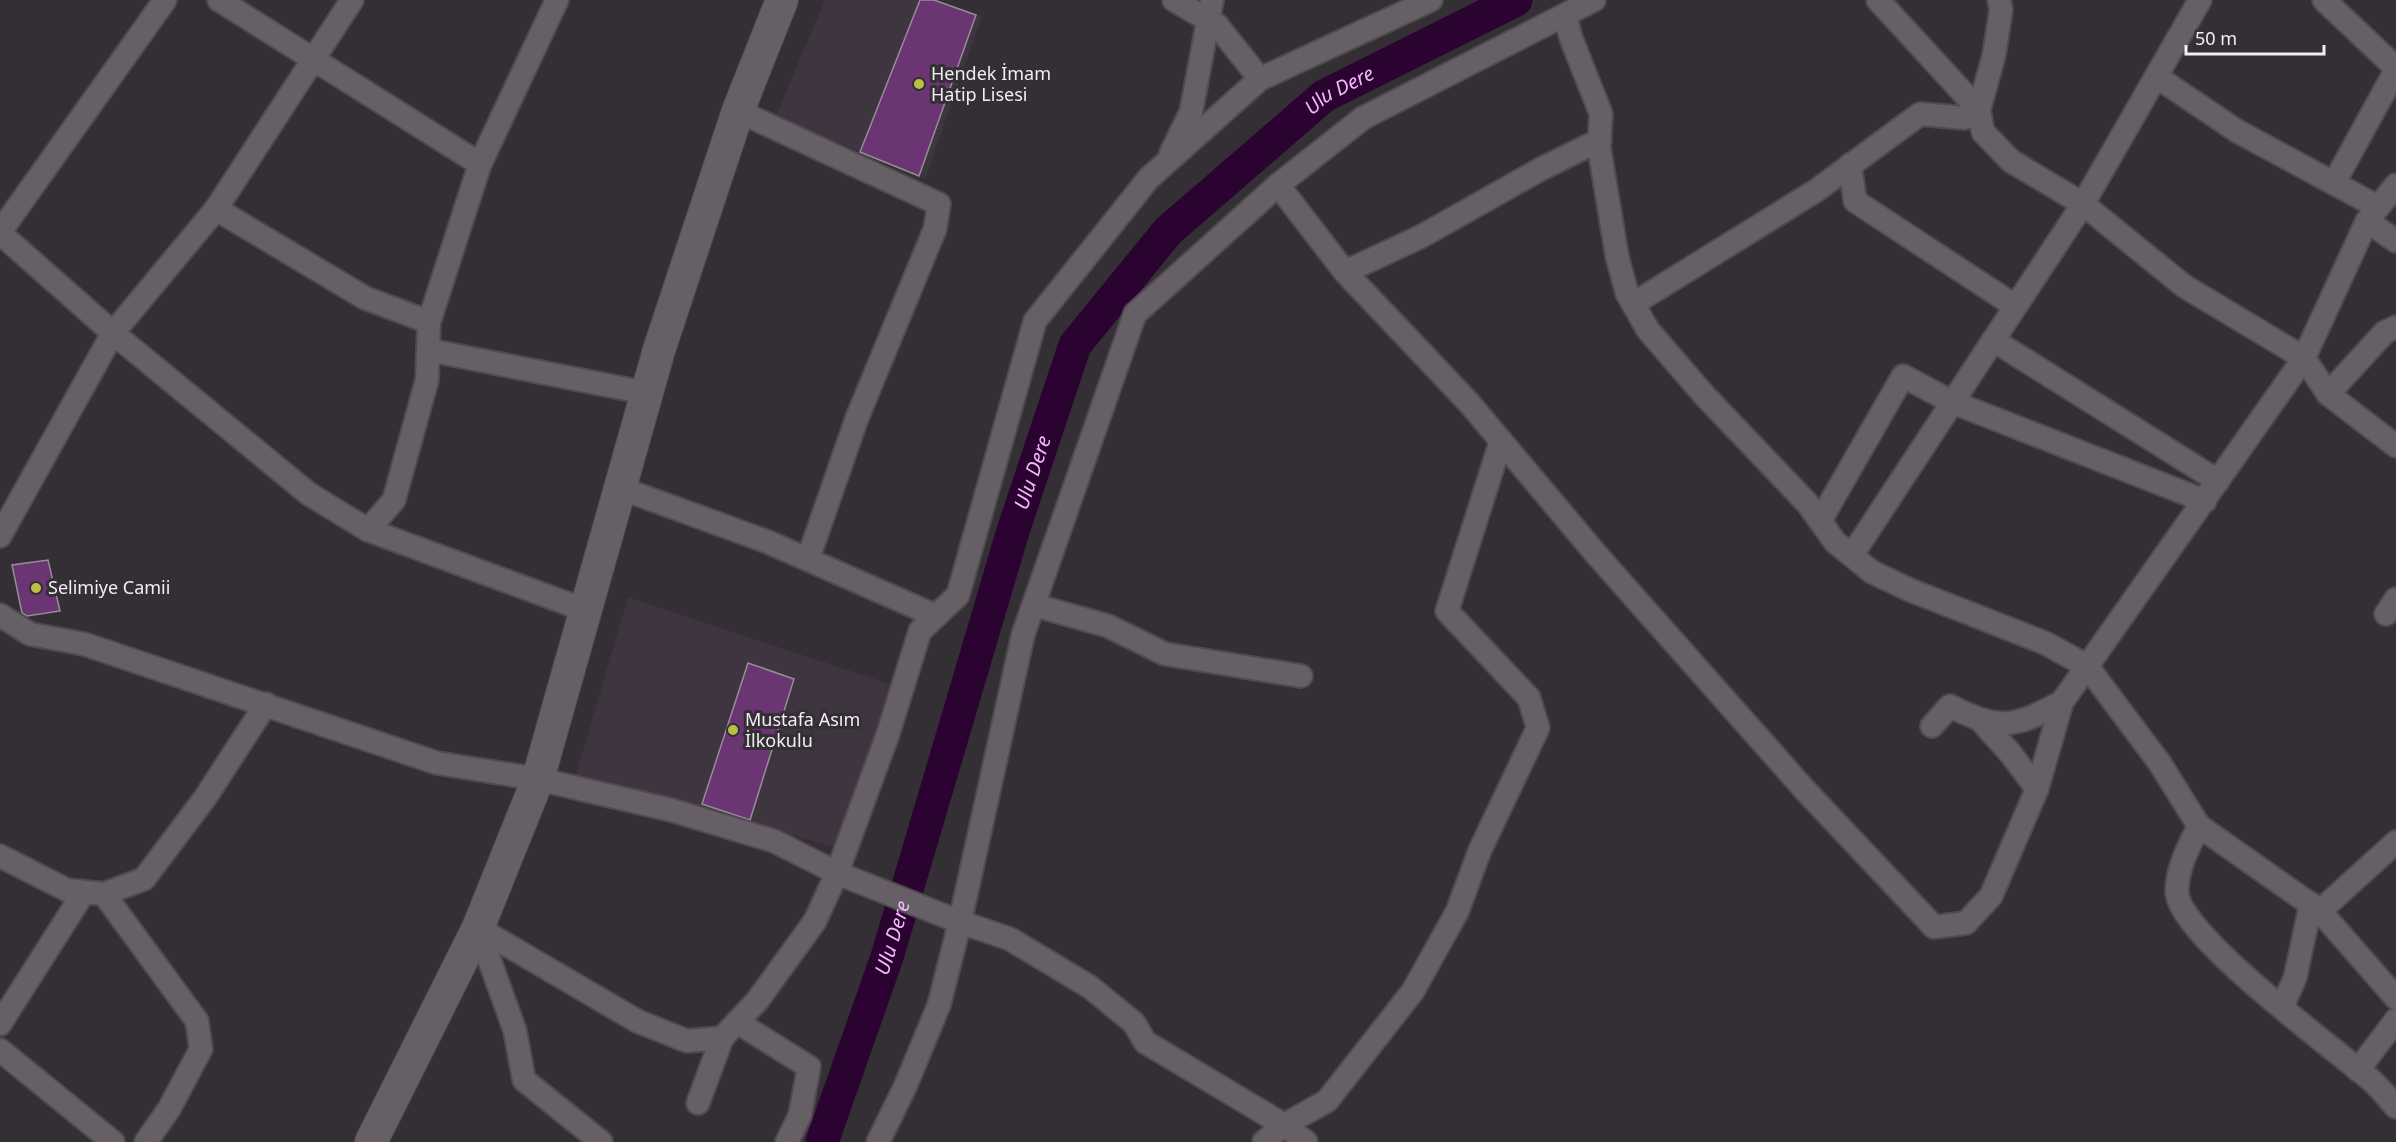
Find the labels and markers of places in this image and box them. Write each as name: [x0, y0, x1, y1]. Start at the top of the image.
place label: Hendek İmam Hatip Lisesi: [931, 61, 1051, 106]
marker: Hendek İmam Hatip Lisesi: [912, 77, 926, 91]
place label: Selimiye Camii: [48, 575, 170, 599]
marker: Selimiye Camii: [29, 581, 43, 595]
place label: Mustafa Asım İlkokulu: [745, 707, 860, 752]
marker: Mustafa Asım İlkokulu: [726, 723, 740, 737]

